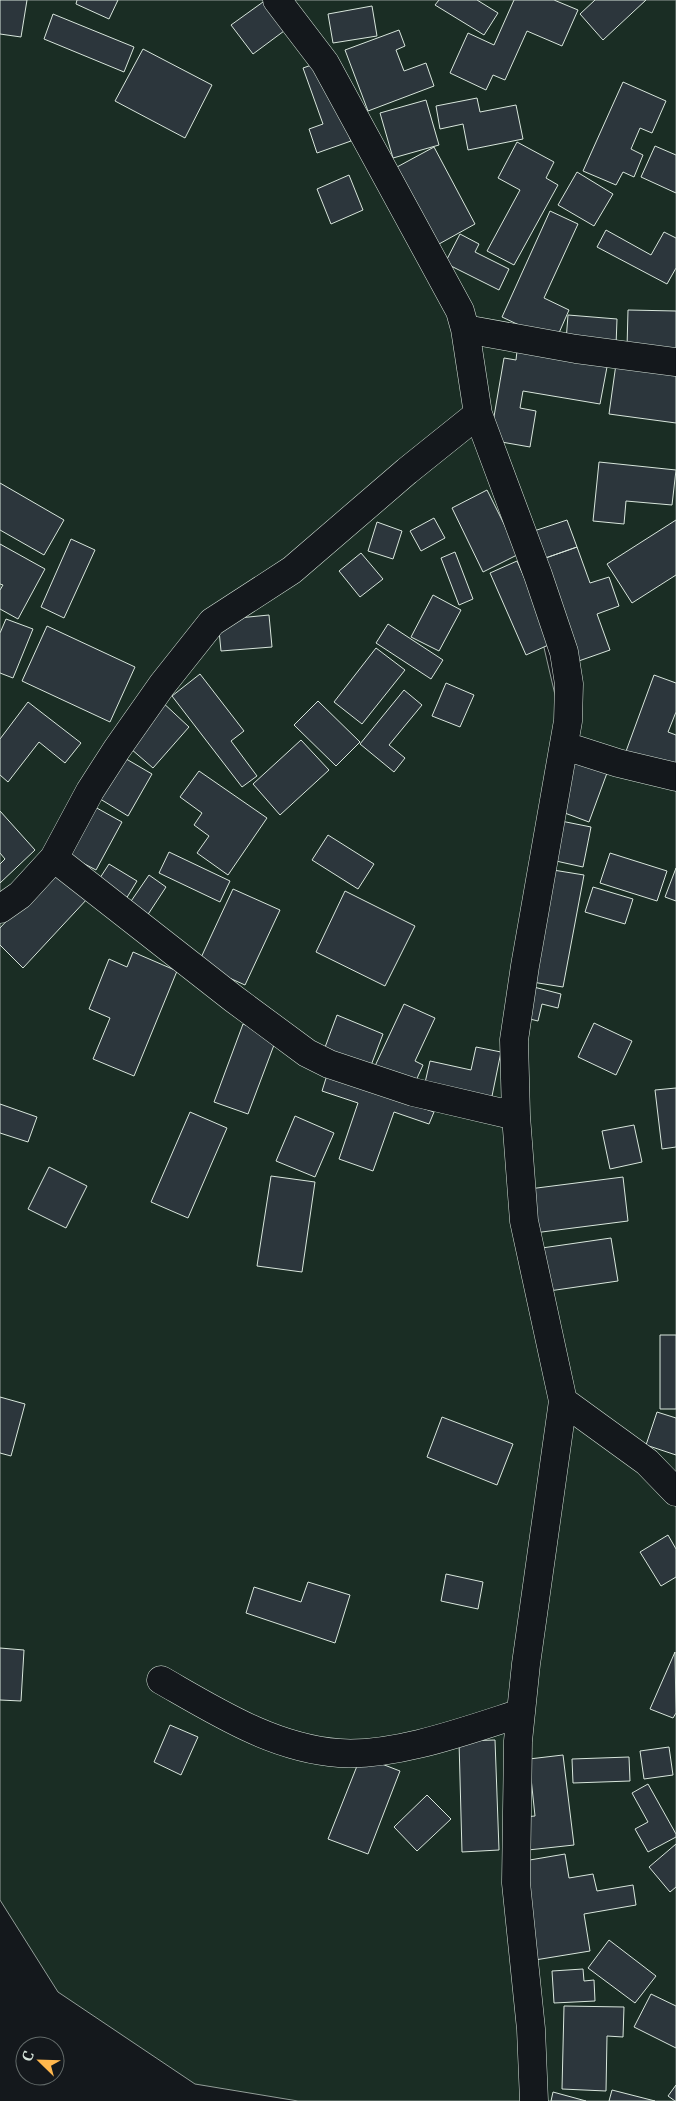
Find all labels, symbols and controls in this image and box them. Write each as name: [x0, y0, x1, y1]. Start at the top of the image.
north arrow: [15, 2036, 65, 2086]
text: С: [18, 2048, 38, 2064]

